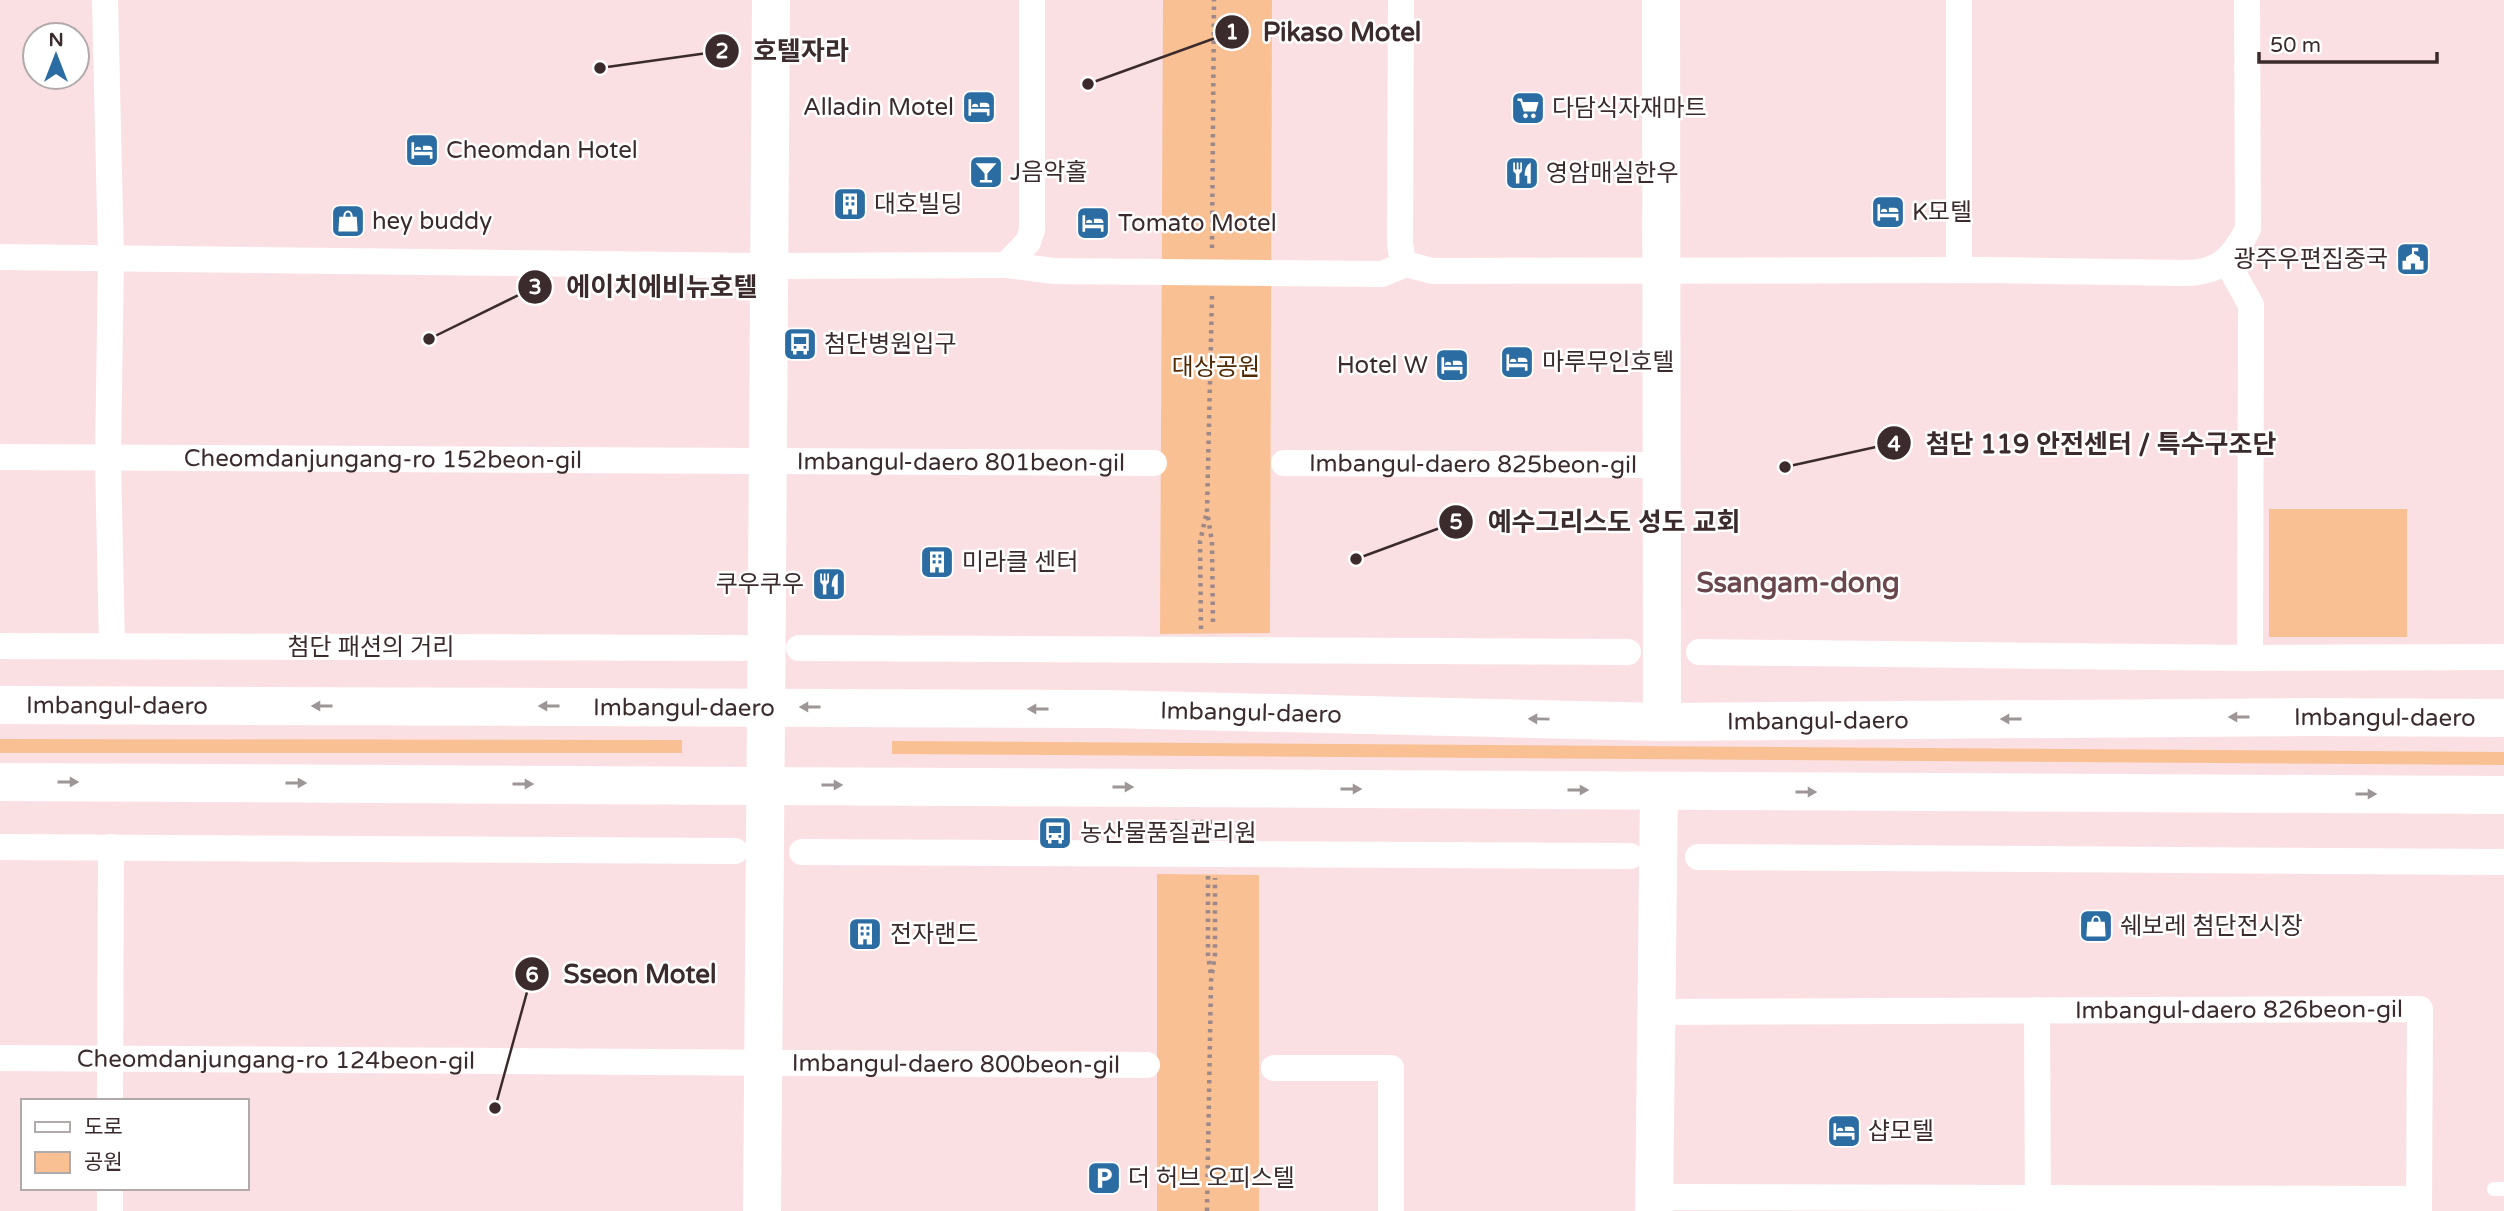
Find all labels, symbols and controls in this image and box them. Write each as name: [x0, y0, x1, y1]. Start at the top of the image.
callout: Pikaso Motel: [1214, 9, 1436, 56]
text: Pikaso Motel: [1263, 17, 1421, 48]
text: 1: [1225, 20, 1239, 45]
north arrow: [21, 21, 91, 91]
scale bar: [2259, 21, 2438, 65]
callout: 호텔자라: [704, 28, 863, 75]
text: N: [48, 29, 64, 51]
text: 50 m: [2270, 33, 2321, 58]
text: 호텔자라: [753, 36, 849, 67]
text: 2: [715, 39, 729, 64]
hotel icon: Alladin Motel: [960, 88, 998, 126]
supermarket icon: 다담식자재마트: [1509, 89, 1547, 127]
place label: Alladin Motel: [803, 93, 954, 122]
place label: 다담식자재마트: [1552, 94, 1707, 123]
hotel icon: Cheomdan Hotel: [403, 131, 441, 169]
place label: Cheomdan Hotel: [446, 136, 638, 165]
bar icon: J음악홀: [967, 153, 1005, 191]
restaurant icon: 영암매실한우: [1503, 154, 1541, 192]
place label: J음악홀: [1010, 158, 1087, 187]
place label: 영암매실한우: [1546, 159, 1678, 188]
building icon: 대호빌딩: [831, 185, 869, 223]
place label: 대호빌딩: [874, 190, 962, 219]
hotel icon: K모텔: [1869, 193, 1907, 231]
place label: K모텔: [1912, 198, 1972, 227]
shop icon: hey buddy: [329, 202, 367, 240]
hotel icon: Tomato Motel: [1074, 204, 1112, 242]
place label: hey buddy: [372, 207, 492, 236]
place label: Tomato Motel: [1118, 209, 1277, 238]
public building icon: 광주우편집중국: [2394, 240, 2432, 278]
place label: 광주우편집중국: [2233, 245, 2388, 274]
callout: 에이치에비뉴호텔: [517, 263, 771, 310]
text: 에이치에비뉴호텔: [566, 272, 758, 303]
text: 3: [528, 275, 542, 300]
bus stop icon: 첨단병원입구: [781, 325, 819, 363]
place label: 첨단병원입구: [824, 330, 956, 359]
hotel icon: 마루무인호텔: [1498, 343, 1536, 381]
hotel icon: Hotel W: [1433, 346, 1471, 384]
place label: 마루무인호텔: [1542, 348, 1674, 377]
place label: Hotel W: [1337, 351, 1428, 380]
park label: 대상공원: [1172, 353, 1260, 382]
callout: 첨단 119 안전센터 / 특수구조단: [1876, 420, 2290, 467]
text: 첨단 119 안전센터 / 특수구조단: [1926, 429, 2276, 460]
text: 4: [1887, 432, 1901, 457]
street label: Cheomdanjungang-ro 152beon-gil: [184, 444, 582, 475]
street label: Imbangul-daero 801beon-gil: [797, 447, 1125, 478]
street label: Imbangul-daero 825beon-gil: [1309, 449, 1637, 480]
callout: 예수그리스도 성도 교회: [1439, 498, 1754, 545]
text: 예수그리스도 성도 교회: [1488, 507, 1740, 538]
text: 5: [1449, 510, 1463, 535]
building icon: 미라클 센터: [918, 543, 956, 581]
place label: 미라클 센터: [962, 548, 1079, 577]
restaurant icon: 쿠우쿠우: [810, 565, 848, 603]
district label: Ssangam-dong: [1696, 566, 1900, 600]
place label: 쿠우쿠우: [716, 570, 804, 599]
street label: 첨단 패션의 거리: [287, 633, 455, 662]
street label: Imbangul-daero: [26, 691, 208, 721]
street label: Imbangul-daero: [593, 693, 775, 723]
street label: Imbangul-daero: [1160, 696, 1342, 730]
one-way arrow: [310, 700, 332, 712]
one-way arrow: [538, 700, 560, 712]
one-way arrow: [799, 701, 821, 713]
one-way arrow: [1026, 703, 1048, 715]
street label: Imbangul-daero: [2294, 703, 2476, 733]
street label: Imbangul-daero: [1727, 706, 1909, 736]
one-way arrow: [2227, 711, 2249, 723]
one-way arrow: [1528, 713, 1550, 725]
one-way arrow: [2000, 713, 2022, 725]
one-way arrow: [57, 776, 79, 788]
one-way arrow: [285, 777, 307, 789]
one-way arrow: [512, 778, 534, 790]
one-way arrow: [821, 779, 843, 791]
one-way arrow: [1112, 781, 1134, 793]
one-way arrow: [1340, 783, 1362, 795]
one-way arrow: [1567, 785, 1589, 796]
one-way arrow: [1795, 786, 1817, 798]
one-way arrow: [2356, 788, 2378, 800]
bus stop icon: 농산물품질관리원: [1036, 814, 1074, 852]
place label: 농산물품질관리원: [1080, 819, 1257, 848]
shop icon: 쉐보레 첨단전시장: [2077, 907, 2115, 945]
place label: 쉐보레 첨단전시장: [2120, 912, 2303, 941]
building icon: 전자랜드: [846, 915, 884, 953]
place label: 전자랜드: [890, 920, 978, 949]
callout: Sseon Motel: [515, 951, 730, 998]
text: Sseon Motel: [564, 959, 716, 990]
text: 6: [525, 963, 539, 988]
street label: Imbangul-daero 826beon-gil: [2075, 995, 2403, 1025]
street label: Cheomdanjungang-ro 124beon-gil: [77, 1044, 475, 1076]
street label: Imbangul-daero 800beon-gil: [792, 1049, 1120, 1080]
legend: [21, 1099, 248, 1190]
hotel icon: 샵모텔: [1825, 1112, 1863, 1150]
text: 도로: [84, 1115, 123, 1140]
place label: 샵모텔: [1868, 1117, 1934, 1146]
text: 공원: [84, 1150, 123, 1175]
parking icon: 더 허브 오피스텔: [1085, 1159, 1123, 1197]
place label: 더 허브 오피스텔: [1128, 1164, 1295, 1193]

